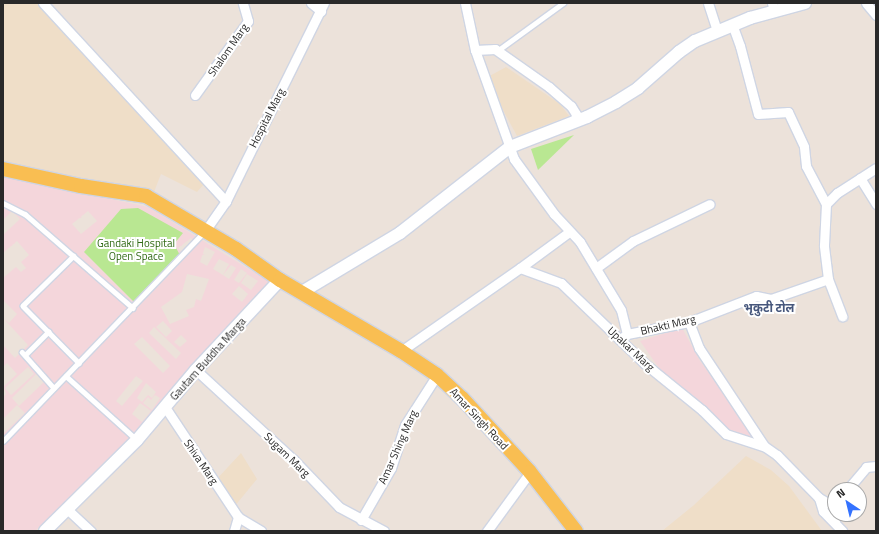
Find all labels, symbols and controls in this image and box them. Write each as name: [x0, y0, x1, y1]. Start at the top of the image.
street label: Shalom Marg: [205, 21, 251, 79]
street label: Hospital Marg: [246, 86, 288, 150]
park label: Gandaki Hospital Open Space: [97, 237, 175, 263]
district label: भृकुटी टोल: [744, 301, 794, 315]
street label: Bhakti Marg: [639, 312, 697, 338]
street label: Gautam Buddha Marga: [167, 315, 249, 403]
street label: Upakar Marg: [605, 324, 657, 374]
street label: Amar Singh Road: [447, 385, 511, 453]
street label: Amar Shing Marg: [376, 408, 420, 486]
street label: Sugam Marg: [261, 430, 313, 480]
street label: Shiva Marg: [181, 437, 221, 487]
north arrow: [827, 482, 867, 522]
text: N: [833, 484, 848, 502]

